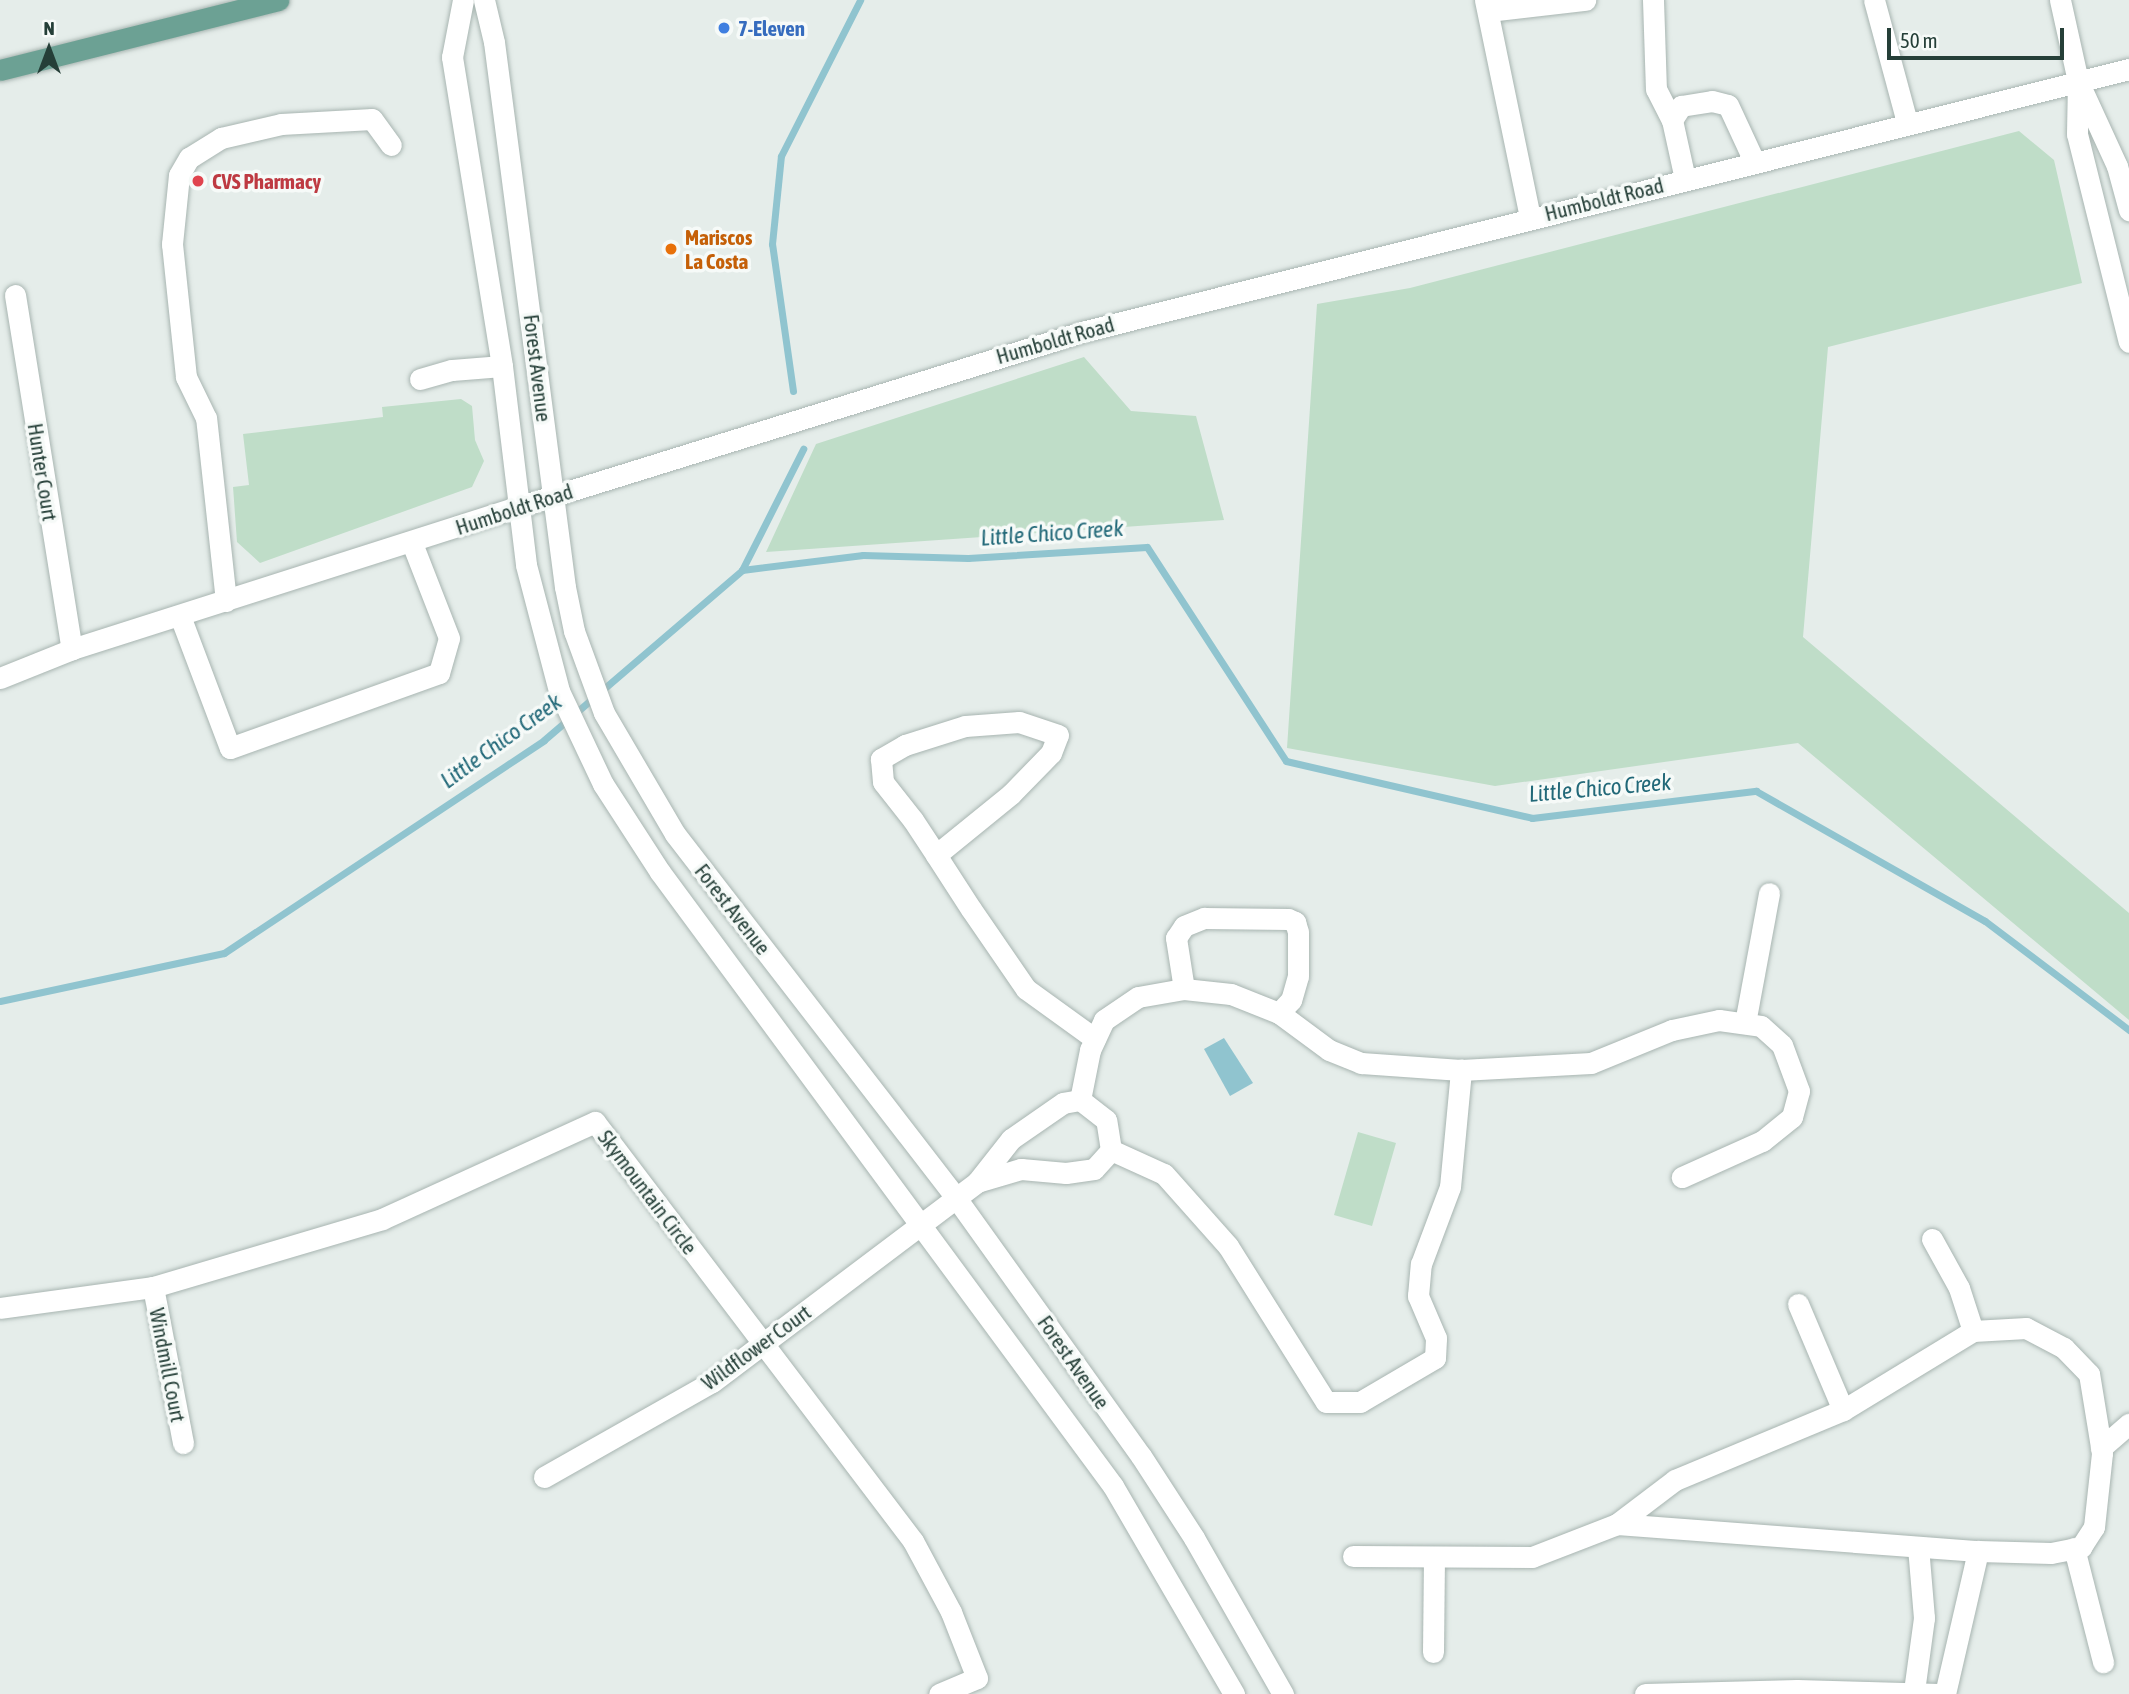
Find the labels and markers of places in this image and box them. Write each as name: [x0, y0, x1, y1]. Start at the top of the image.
place label: 7-Eleven: [738, 15, 805, 41]
marker: 7-Eleven: [716, 20, 732, 36]
place label: CVS Pharmacy: [212, 168, 321, 194]
marker: CVS Pharmacy: [190, 173, 206, 189]
place label: Mariscos La Costa: [685, 224, 752, 274]
marker: Mariscos La Costa: [663, 241, 679, 257]

